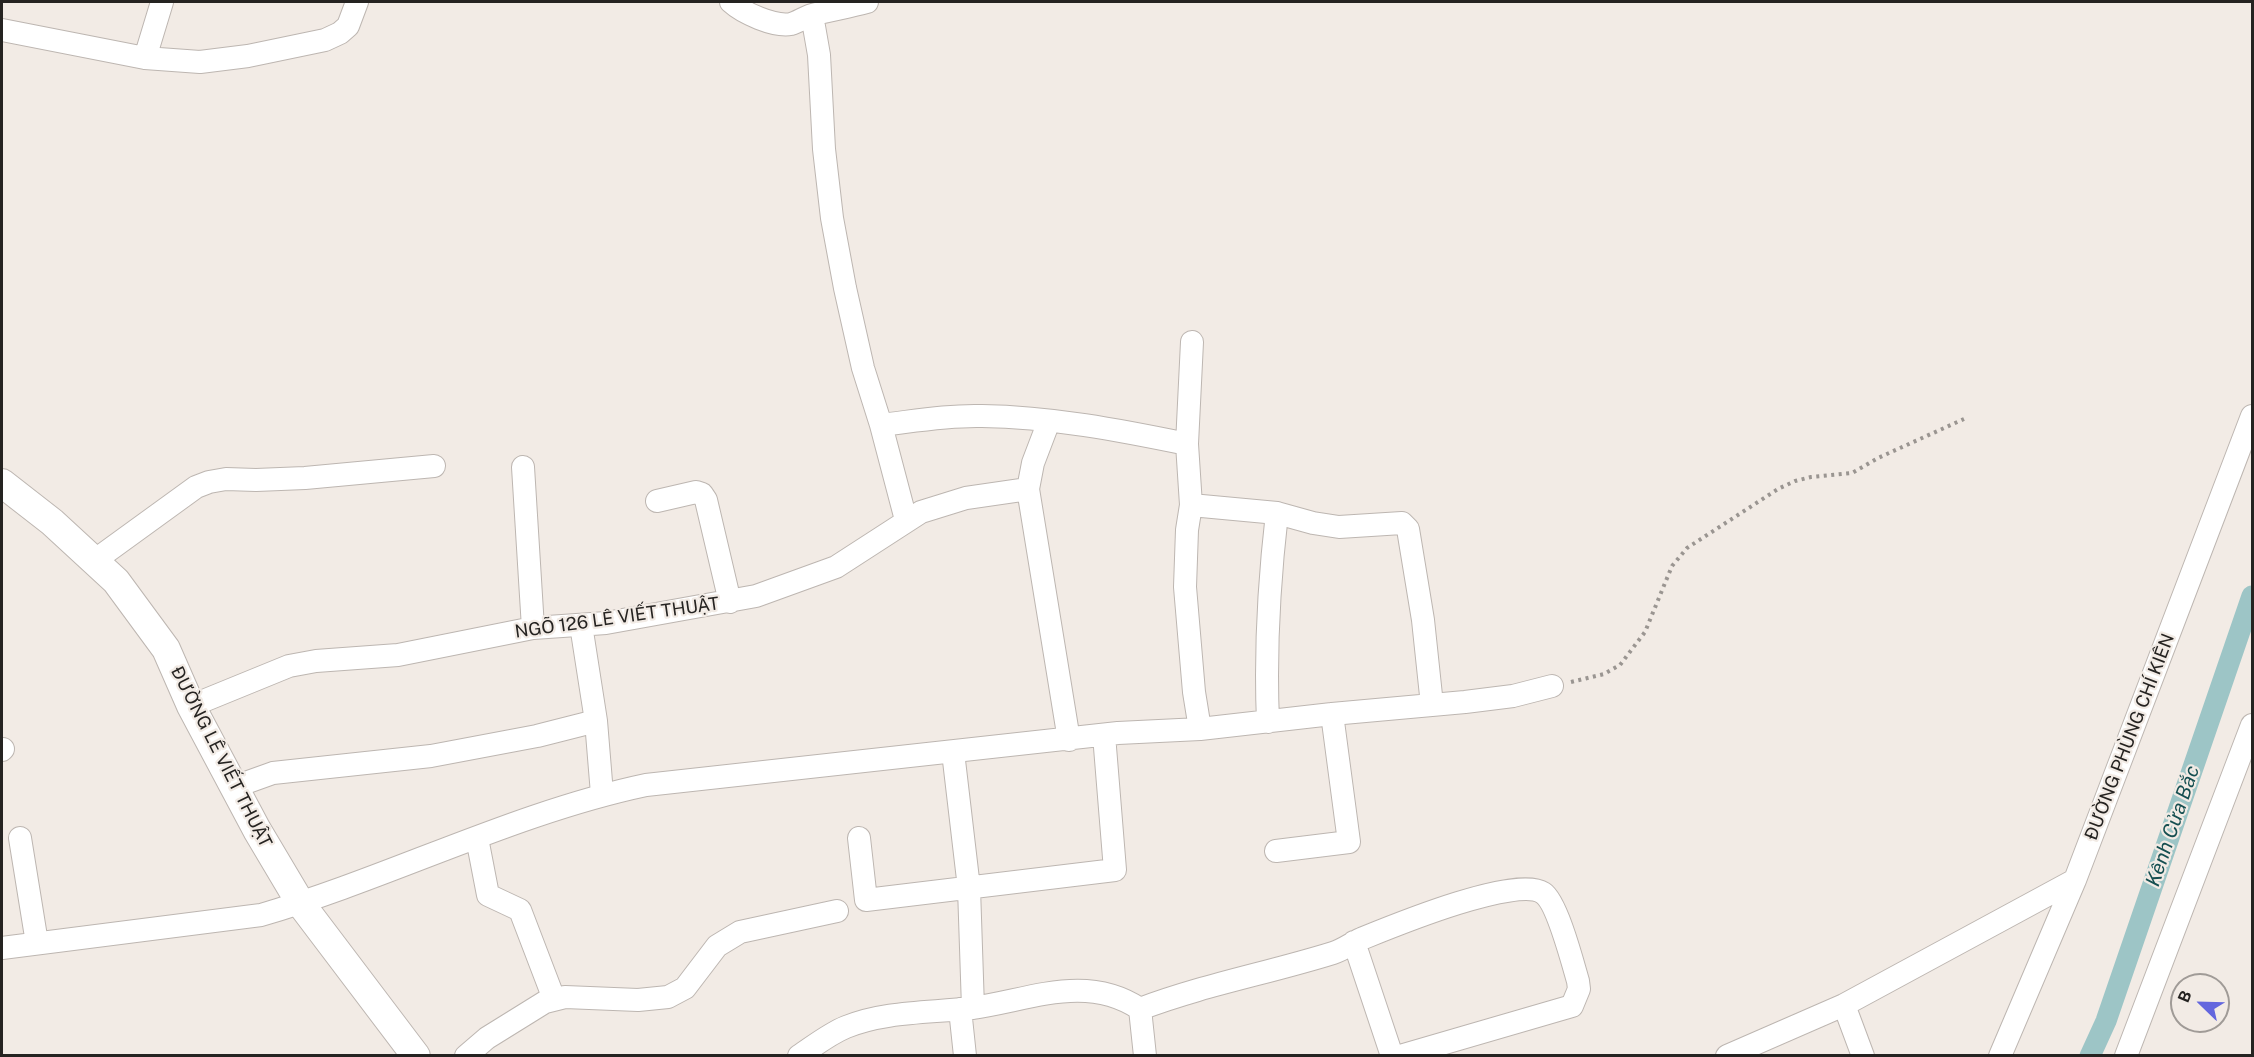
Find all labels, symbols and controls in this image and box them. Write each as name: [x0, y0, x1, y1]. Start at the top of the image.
street label: NGÕ 126 LÊ VIẾT THUẬT: [514, 593, 720, 643]
street label: ĐƯỜNG PHÙNG CHÍ KIÊN: [2081, 631, 2179, 843]
street label: ĐƯỜNG LÊ VIẾT THUẬT: [166, 663, 276, 851]
water label: Kênh Cửa Bắc: [2141, 762, 2205, 890]
north arrow: [2170, 973, 2230, 1033]
text: B: [2174, 988, 2196, 1005]

